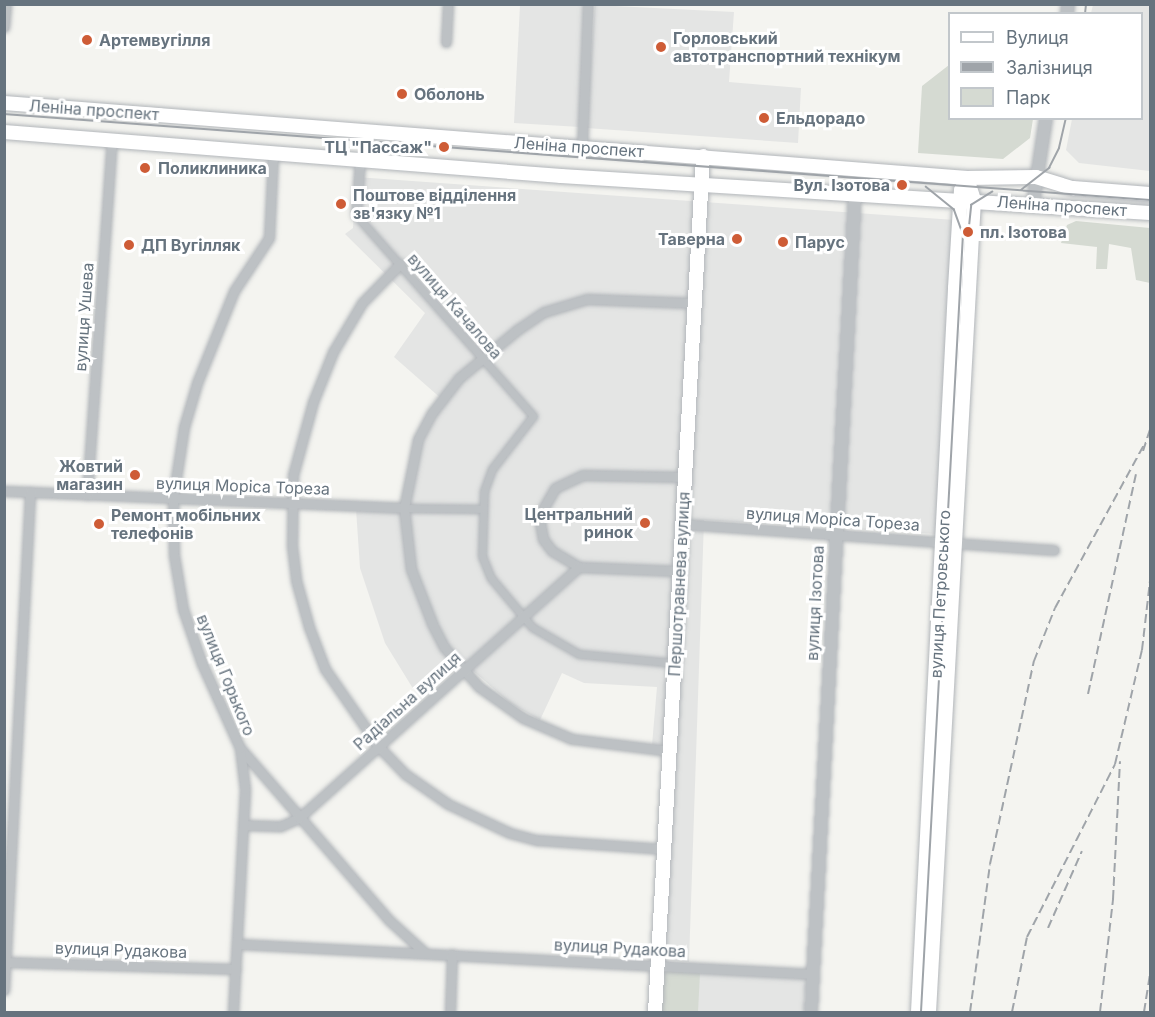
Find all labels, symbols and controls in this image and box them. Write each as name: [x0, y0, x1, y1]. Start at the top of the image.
legend: [948, 12, 1143, 120]
text: Вулиця: [1006, 27, 1069, 48]
place label: Горловський автотранспортний технікум: [673, 28, 901, 66]
place label: Артемвугілля: [99, 30, 210, 50]
marker: Артемвугілля: [80, 33, 94, 47]
marker: Горловський автотранспортний технікум: [654, 40, 668, 54]
text: Залізниця: [1006, 57, 1093, 78]
place label: Оболонь: [414, 84, 485, 104]
marker: Оболонь: [395, 87, 409, 101]
text: Парк: [1006, 87, 1050, 108]
street label: Леніна проспект: [28, 96, 160, 124]
place label: Ельдорадо: [776, 108, 865, 128]
marker: Ельдорадо: [757, 111, 771, 125]
street label: Леніна проспект: [513, 133, 645, 161]
place label: ТЦ "Пассаж": [324, 137, 432, 157]
marker: ТЦ "Пассаж": [437, 140, 451, 154]
place label: Поликлиника: [158, 158, 267, 178]
marker: Поликлиника: [136, 159, 154, 177]
place label: Вул. Ізотова: [793, 175, 890, 195]
marker: Вул. Ізотова: [895, 178, 909, 192]
place label: Поштове відділення зв'язку №1: [353, 185, 516, 223]
street label: Леніна проспект: [996, 192, 1128, 220]
marker: Поштове відділення зв'язку №1: [334, 197, 348, 211]
place label: пл. Ізотова: [980, 222, 1067, 242]
marker: пл. Ізотова: [961, 225, 975, 239]
place label: Таверна: [658, 229, 725, 249]
marker: Таверна: [730, 232, 744, 246]
place label: Парус: [795, 232, 845, 252]
place label: ДП Вугілляк: [141, 235, 240, 255]
marker: Парус: [776, 235, 790, 249]
marker: ДП Вугілляк: [122, 238, 136, 252]
street label: вулиця Качалова: [404, 249, 506, 363]
street label: вулиця Ушева: [71, 262, 97, 372]
place label: Жовтий магазин: [56, 456, 123, 494]
marker: Жовтий магазин: [128, 468, 142, 482]
street label: вулиця Моріса Тореза: [156, 473, 330, 499]
street label: Першотравнева вулиця: [665, 491, 693, 677]
street label: вулиця Моріса Тореза: [746, 503, 920, 535]
place label: Центральний ринок: [524, 504, 633, 542]
place label: Ремонт мобільних телефонів: [111, 505, 261, 543]
street label: вулиця Петровського: [926, 509, 954, 679]
marker: Центральний ринок: [638, 516, 652, 530]
marker: Ремонт мобільних телефонів: [92, 517, 106, 531]
street label: вулиця Ізотова: [802, 545, 828, 661]
street label: вулиця Горького: [193, 611, 259, 739]
street label: Радіальна вулиця: [349, 648, 465, 754]
street label: вулиця Рудакова: [553, 935, 687, 961]
street label: вулиця Рудакова: [55, 938, 187, 962]

